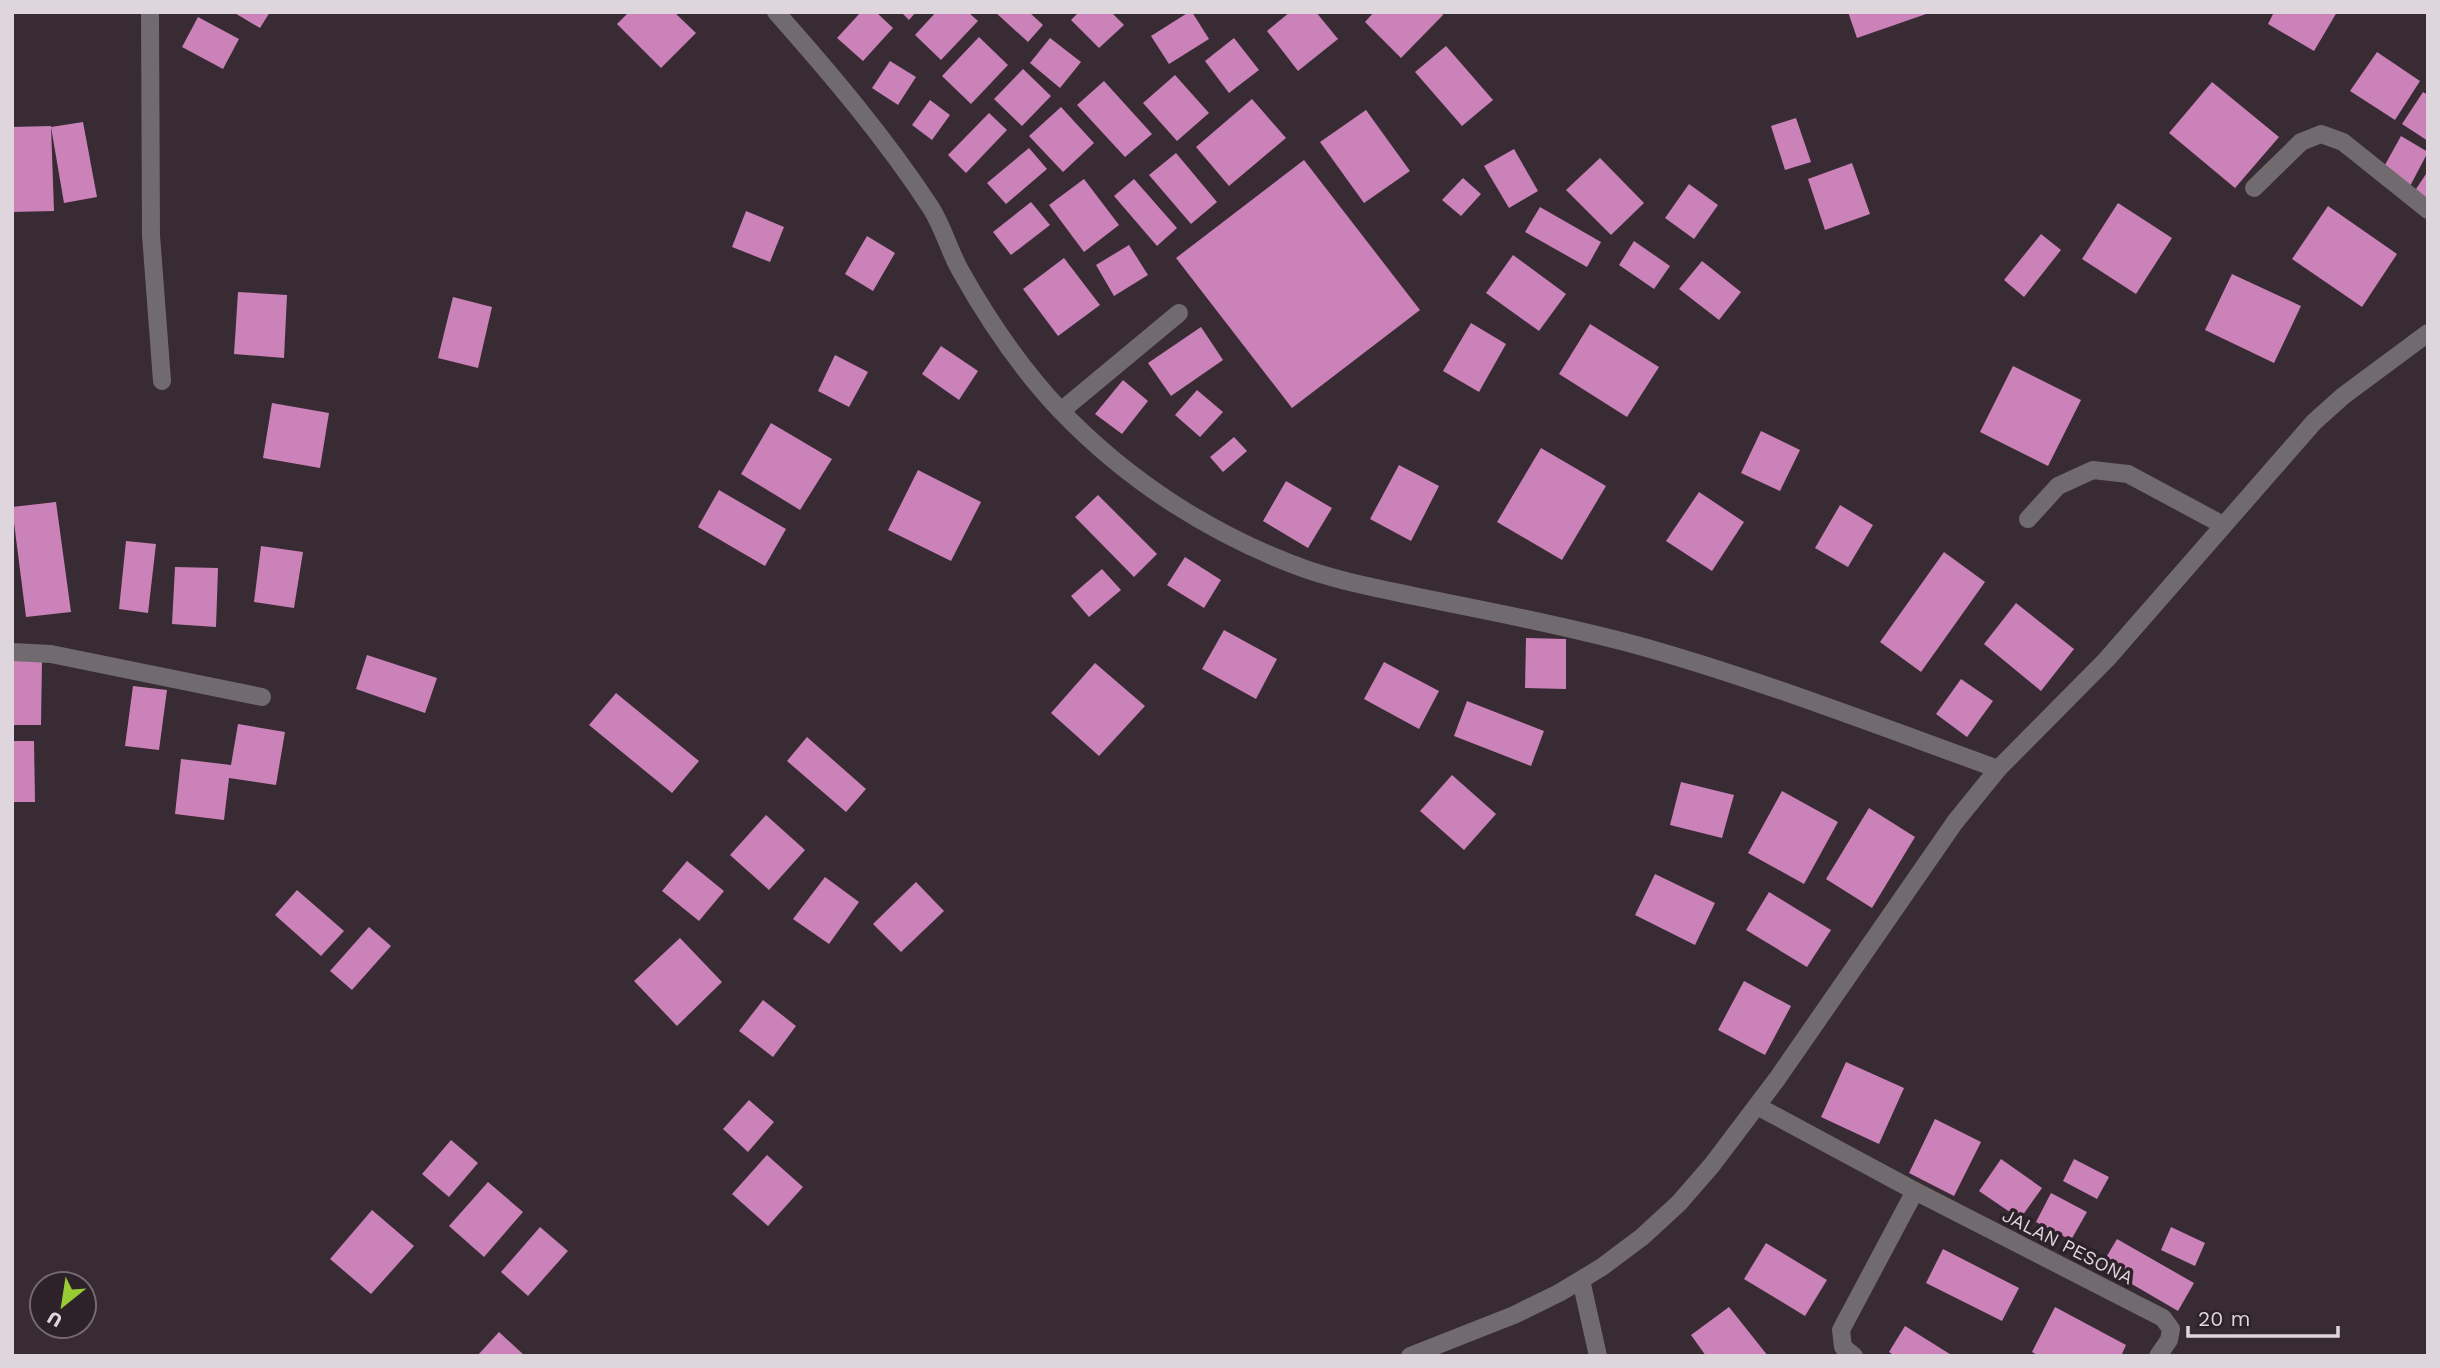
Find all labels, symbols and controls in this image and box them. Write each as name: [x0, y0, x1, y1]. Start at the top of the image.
street label: JALAN PESONA: [1998, 1204, 2137, 1290]
north arrow: [28, 1270, 98, 1340]
scale bar: [2188, 1294, 2338, 1338]
text: U: [43, 1306, 66, 1333]
text: 20 m: [2198, 1306, 2250, 1331]

